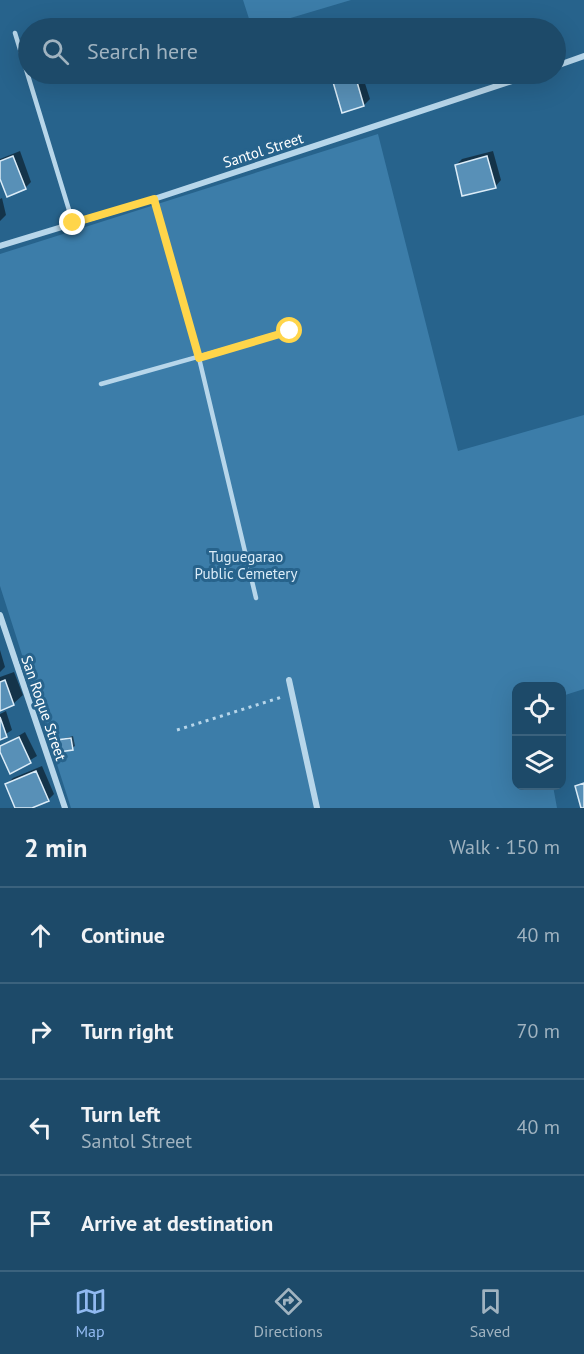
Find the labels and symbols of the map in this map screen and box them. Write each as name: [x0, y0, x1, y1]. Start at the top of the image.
street label: Santol Street: [220, 128, 306, 172]
route end: [59, 209, 85, 235]
route start: [276, 317, 302, 343]
park label: Tuguegarao Public Cemetery: [195, 547, 297, 583]
street label: San Roque Street: [17, 653, 71, 763]

